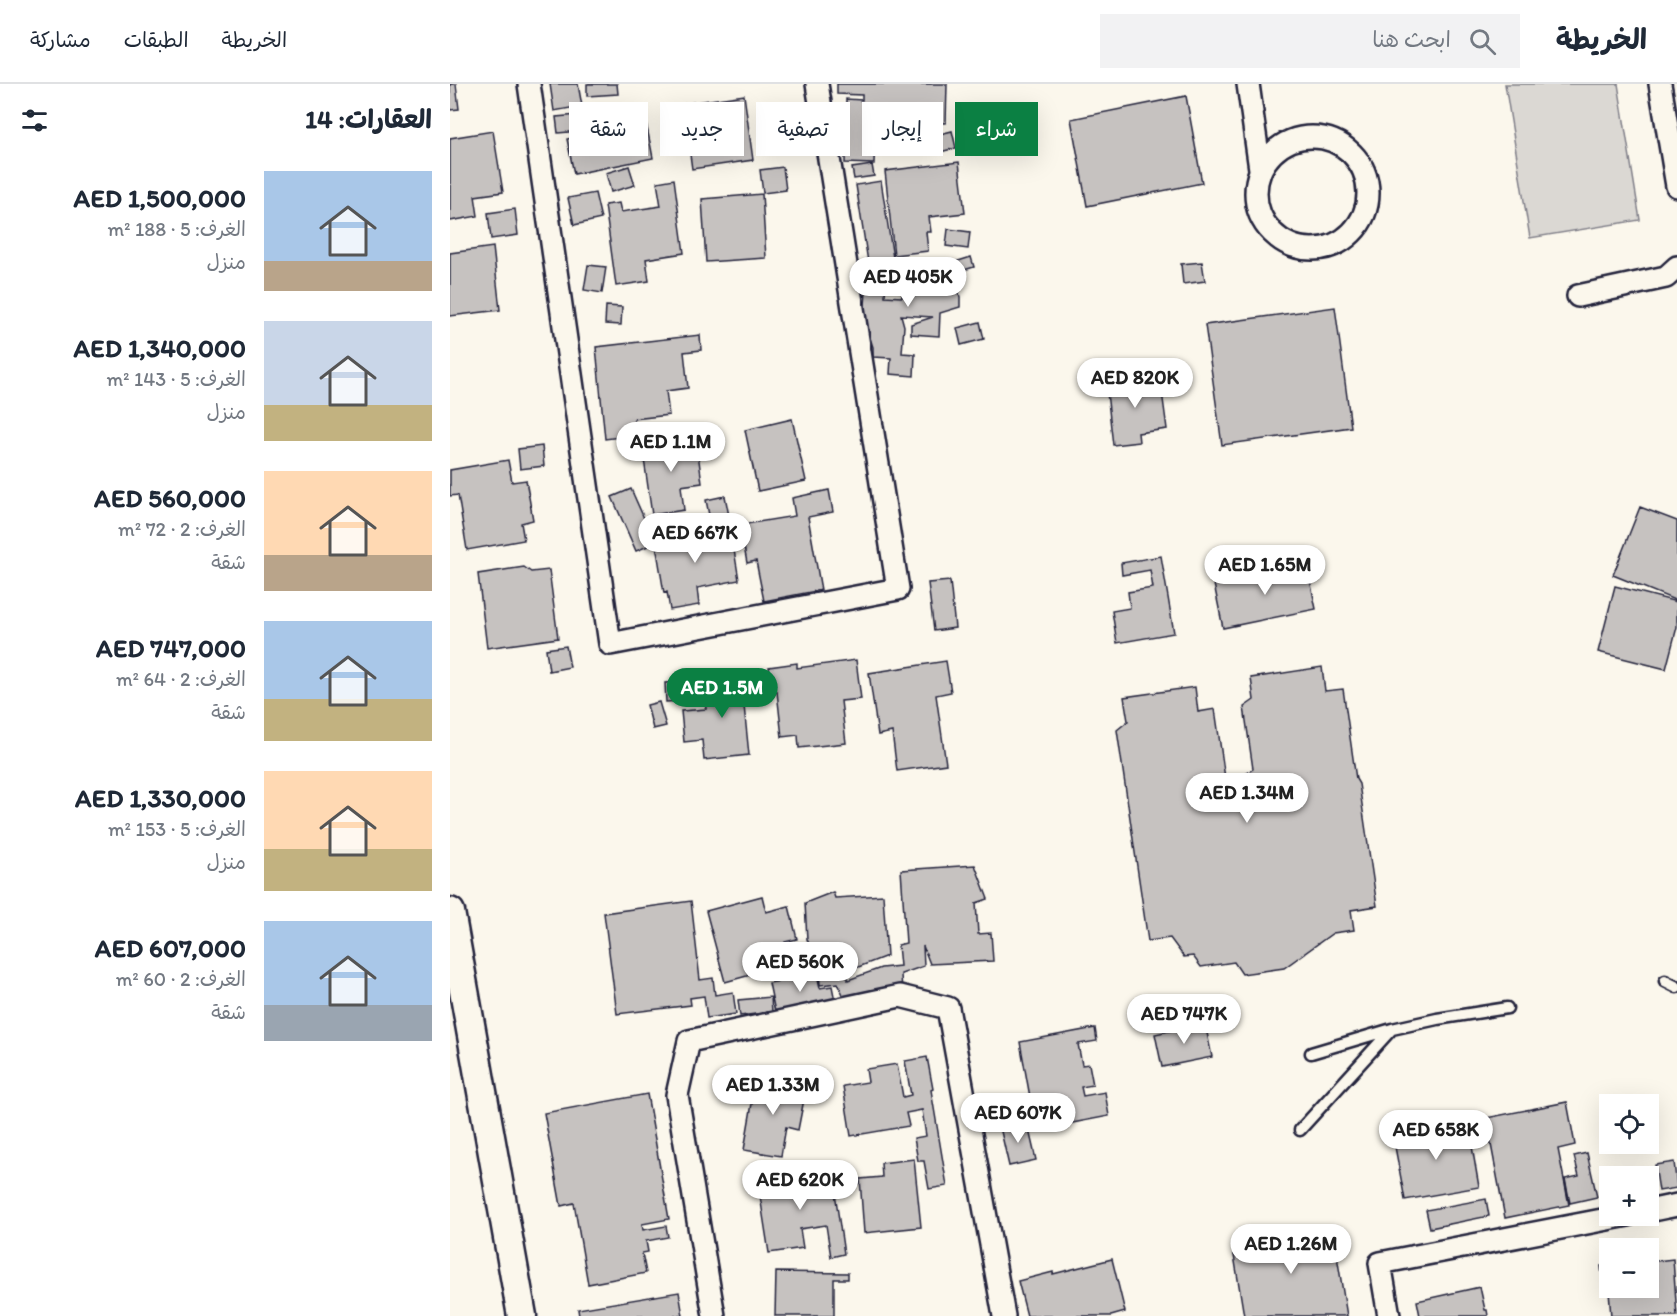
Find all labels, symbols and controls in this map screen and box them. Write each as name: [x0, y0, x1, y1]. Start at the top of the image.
search box: [1100, 14, 1520, 68]
text: الخريطة: [1556, 22, 1647, 56]
icon: search: [1466, 25, 1499, 58]
text: ابحث هنا: [1372, 26, 1451, 53]
text: مشاركة: [30, 27, 91, 52]
text: الطبقات: [124, 27, 189, 52]
text: الخريطة: [222, 27, 287, 52]
chip: شقة: [569, 102, 648, 156]
chip: جديد: [660, 102, 744, 156]
chip: تصفية: [756, 102, 850, 156]
chip: إيجار: [862, 102, 943, 156]
chip: شراء: [955, 102, 1038, 156]
text: العقارات: 14: [305, 103, 432, 135]
icon: filters: [18, 104, 51, 137]
text: AED 1,500,000: [74, 182, 246, 214]
icon: home: [312, 195, 384, 267]
text: الغرف: 5 · 188 m²: [107, 217, 246, 241]
text: منزل: [207, 250, 246, 274]
pin: AED 405K: [846, 257, 970, 308]
text: AED 405K: [863, 264, 953, 288]
text: AED 1,340,000: [73, 332, 246, 364]
icon: home: [312, 345, 384, 417]
pin: AED 820K: [1073, 358, 1197, 409]
text: AED 820K: [1091, 365, 1179, 389]
text: الغرف: 5 · 143 m²: [106, 367, 246, 391]
text: منزل: [207, 400, 246, 424]
pin: AED 1.1M: [609, 422, 733, 473]
text: AED 1.1M: [630, 429, 712, 453]
text: AED 560,000: [94, 482, 246, 514]
icon: home: [312, 495, 384, 567]
pin: AED 667K: [633, 513, 757, 564]
text: الغرف: 2 · 72 m²: [118, 517, 246, 541]
text: AED 667K: [652, 520, 738, 544]
pin: AED 1.65M: [1196, 545, 1334, 596]
text: شقة: [211, 550, 246, 574]
text: AED 1.65M: [1218, 552, 1312, 576]
text: AED 747,000: [96, 632, 246, 664]
icon: home: [312, 645, 384, 717]
text: الغرف: 2 · 64 m²: [116, 667, 246, 691]
pin: AED 1.5M: [660, 668, 784, 719]
text: AED 1.5M: [681, 675, 763, 699]
text: شقة: [211, 700, 246, 724]
pin: AED 1.34M: [1178, 773, 1316, 824]
text: AED 1.34M: [1200, 780, 1295, 804]
text: AED 1,330,000: [75, 782, 246, 814]
icon: home: [312, 795, 384, 867]
text: الغرف: 5 · 153 m²: [108, 817, 246, 841]
text: منزل: [207, 850, 246, 874]
text: AED 607,000: [95, 932, 246, 964]
pin: AED 560K: [738, 942, 862, 993]
icon: home: [312, 945, 384, 1017]
text: AED 560K: [756, 949, 844, 973]
text: الغرف: 2 · 60 m²: [116, 967, 246, 991]
pin: AED 747K: [1122, 994, 1246, 1045]
text: شقة: [211, 1000, 246, 1024]
text: AED 747K: [1141, 1001, 1227, 1025]
pin: AED 1.33M: [704, 1065, 842, 1116]
text: AED 1.33M: [726, 1072, 820, 1096]
pin: AED 607K: [956, 1093, 1080, 1144]
map controls: [1599, 1094, 1659, 1298]
button: locate: [1599, 1094, 1659, 1154]
text: AED 607K: [974, 1100, 1062, 1124]
pin: AED 658K: [1374, 1110, 1498, 1161]
text: AED 658K: [1393, 1117, 1479, 1141]
pin: AED 620K: [738, 1160, 862, 1211]
button: +: [1599, 1166, 1659, 1226]
text: AED 620K: [756, 1167, 844, 1191]
pin: AED 1.26M: [1222, 1224, 1360, 1275]
text: AED 1.26M: [1244, 1231, 1338, 1255]
button: −: [1599, 1238, 1659, 1298]

